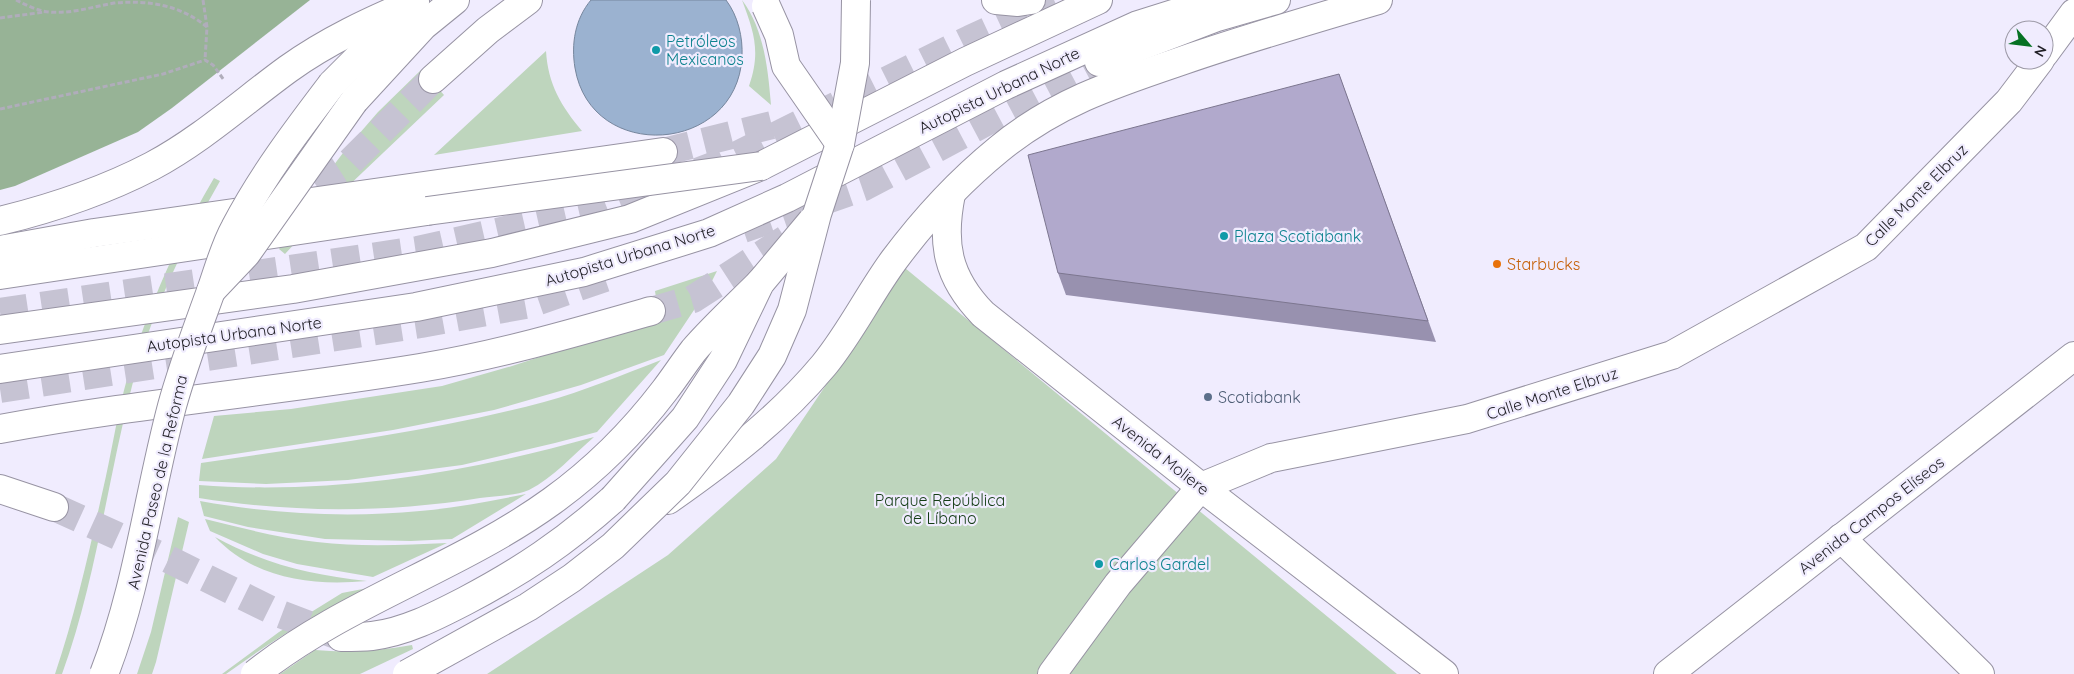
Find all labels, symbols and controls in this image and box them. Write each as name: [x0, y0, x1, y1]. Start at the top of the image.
north arrow: [2004, 20, 2054, 70]
place label: Petróleos Mexicanos: [666, 31, 744, 69]
street label: Autopista Urbana Norte: [915, 42, 1083, 138]
text: N: [2030, 42, 2051, 60]
marker: Petróleos Mexicanos: [650, 44, 662, 56]
street label: Calle Monte Elbruz: [1860, 139, 1972, 251]
street label: Autopista Urbana Norte: [543, 220, 717, 290]
place label: Plaza Scotiabank: [1234, 226, 1361, 246]
marker: Plaza Scotiabank: [1218, 230, 1230, 242]
place label: Starbucks: [1507, 254, 1580, 274]
marker: Starbucks: [1491, 258, 1503, 270]
street label: Autopista Urbana Norte: [145, 312, 323, 356]
street label: Calle Monte Elbruz: [1484, 362, 1620, 424]
street label: Avenida Paseo de la Reforma: [123, 373, 191, 591]
place label: Scotiabank: [1218, 387, 1301, 407]
marker: Scotiabank: [1202, 391, 1214, 403]
street label: Avenida Moliere: [1108, 411, 1214, 499]
street label: Avenida Campos Elíseos: [1794, 452, 1948, 578]
park label: Parque República de Líbano: [875, 490, 1005, 528]
place label: Carlos Gardel: [1109, 554, 1210, 574]
marker: Carlos Gardel: [1093, 558, 1105, 570]

